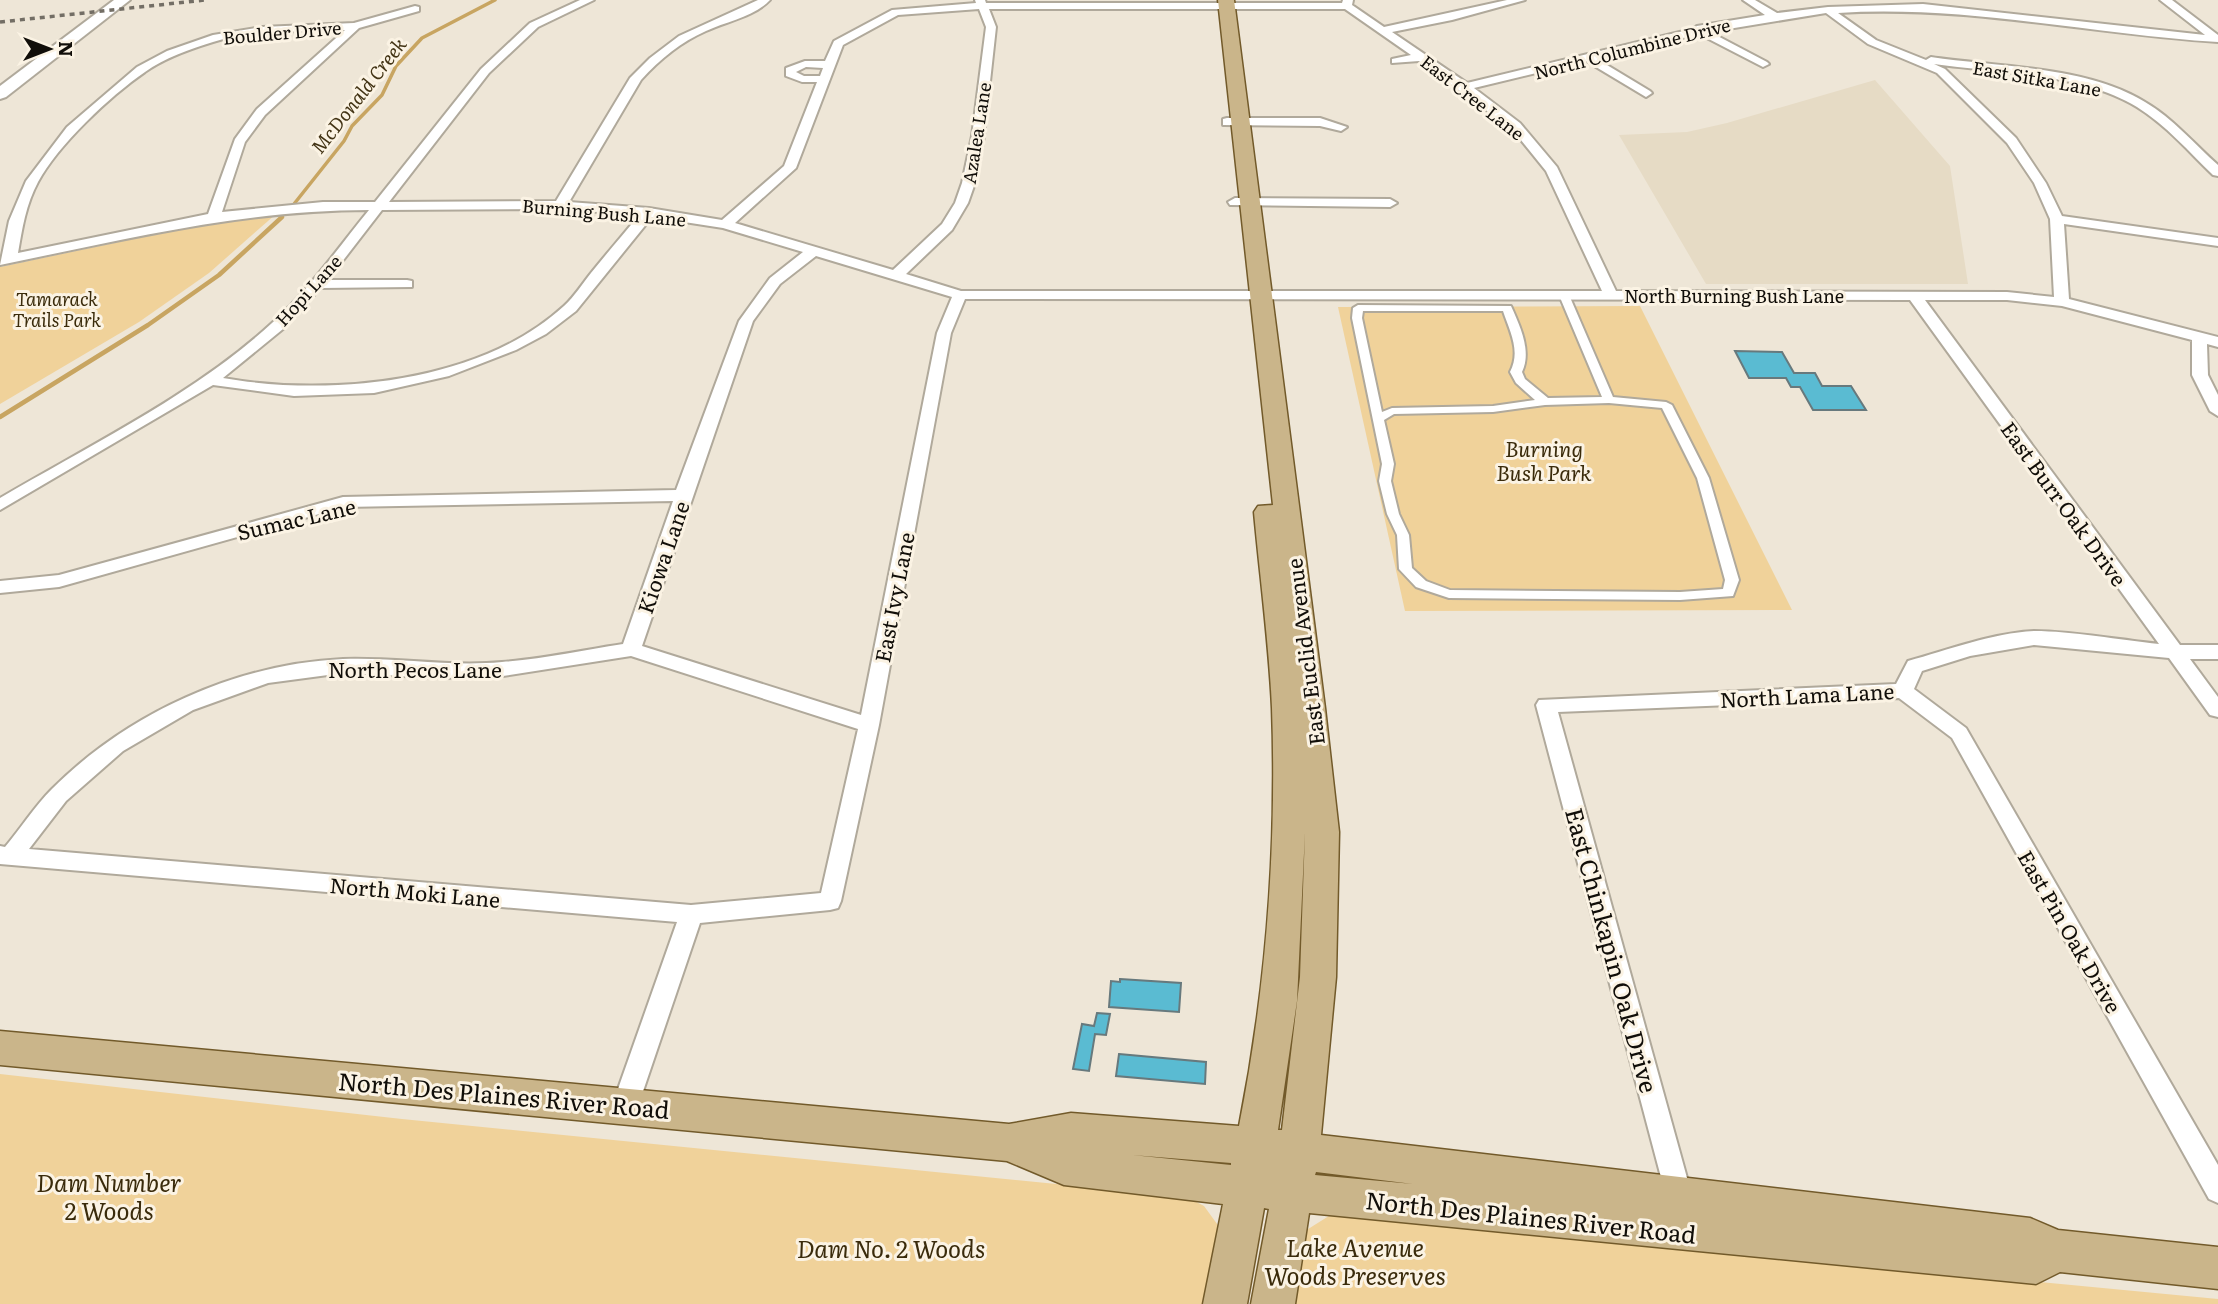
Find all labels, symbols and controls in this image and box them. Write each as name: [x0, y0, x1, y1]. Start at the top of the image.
street label: North Columbine Drive: [1531, 11, 1733, 85]
street label: Boulder Drive: [222, 13, 342, 51]
north arrow: [14, 14, 84, 84]
water label: McDonald Creek: [304, 31, 413, 159]
text: N: [53, 41, 81, 57]
street label: East Cree Lane: [1415, 48, 1531, 146]
street label: East Sitka Lane: [1971, 53, 2103, 103]
street label: Azalea Lane: [955, 80, 997, 186]
street label: Burning Bush Lane: [521, 191, 687, 233]
street label: Hopi Lane: [268, 248, 348, 332]
street label: North Burning Bush Lane: [1624, 282, 1844, 309]
park label: Tamarack Trails Park: [13, 285, 101, 333]
street label: East Burr Oak Drive: [1995, 414, 2136, 592]
park label: Burning Bush Park: [1496, 432, 1592, 487]
street label: Sumac Lane: [234, 489, 359, 547]
street label: Kiowa Lane: [628, 496, 696, 618]
street label: East Ivy Lane: [865, 529, 921, 665]
street label: East Euclid Avenue: [1277, 557, 1331, 747]
street label: North Pecos Lane: [328, 653, 502, 684]
street label: North Lama Lane: [1719, 674, 1895, 714]
street label: East Chinkapin Oak Drive: [1558, 804, 1668, 1096]
street label: East Pin Oak Drive: [2012, 844, 2130, 1018]
street label: North Moki Lane: [329, 868, 502, 914]
street label: North Des Plaines River Road: [337, 1062, 671, 1126]
park label: Dam Number 2 Woods: [36, 1164, 182, 1227]
street label: North Des Plaines River Road: [1364, 1181, 1698, 1251]
park label: Lake Avenue Woods Preserves: [1264, 1229, 1446, 1292]
park label: Dam No. 2 Woods: [797, 1230, 985, 1265]

